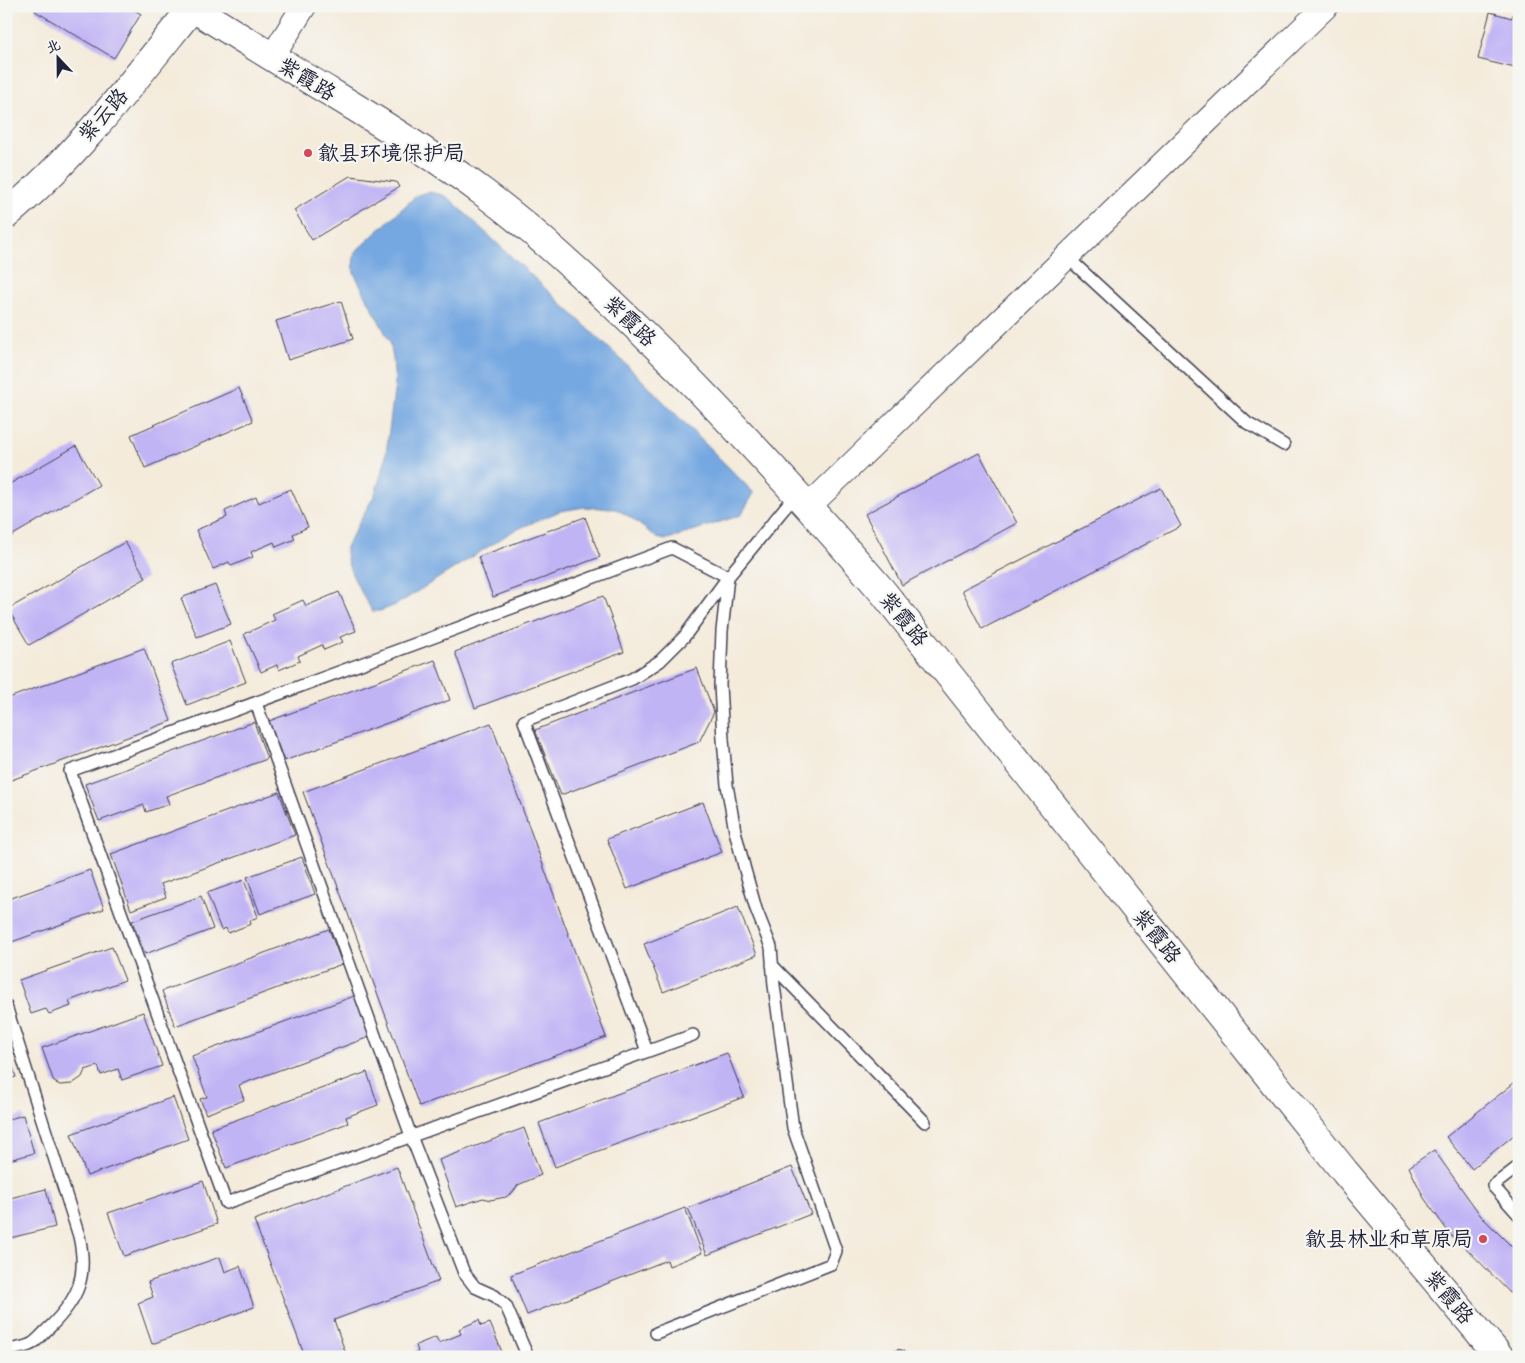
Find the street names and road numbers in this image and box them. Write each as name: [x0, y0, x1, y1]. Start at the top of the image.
street label: 紫霞路: [273, 52, 341, 106]
street label: 紫云路: [73, 83, 133, 147]
street label: 紫霞路: [598, 290, 662, 352]
street label: 紫霞路: [874, 586, 934, 652]
street label: 紫霞路: [1127, 903, 1187, 969]
street label: 紫霞路: [1419, 1265, 1479, 1329]

